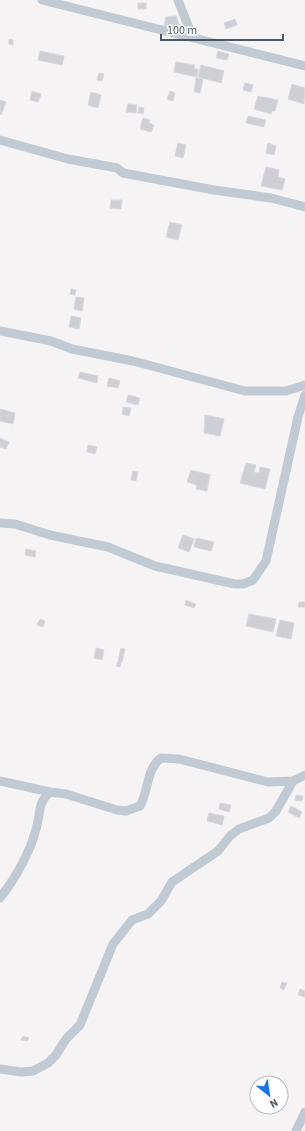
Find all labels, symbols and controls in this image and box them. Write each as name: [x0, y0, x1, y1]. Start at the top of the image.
scale bar: [161, 16, 283, 42]
text: 100 m: [167, 22, 197, 39]
north arrow: [249, 1075, 289, 1115]
text: N: [267, 1095, 281, 1112]

